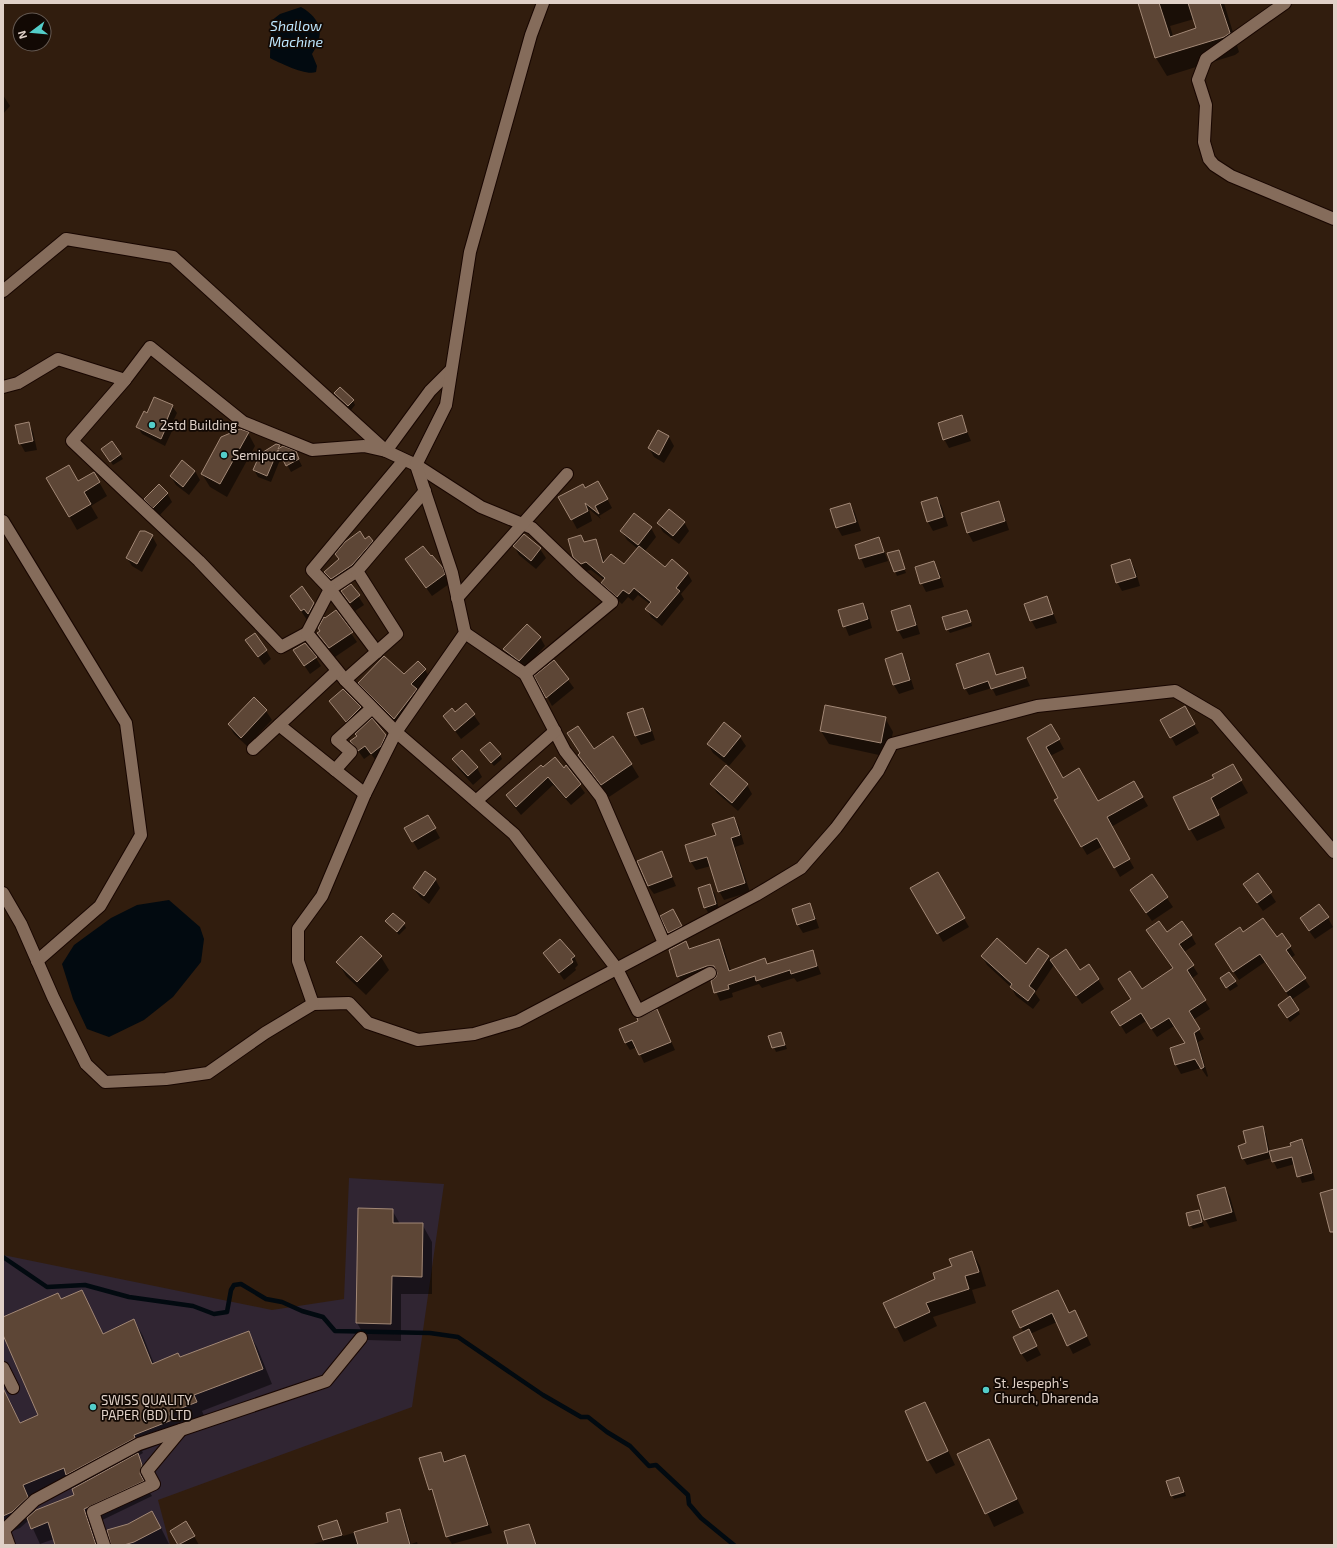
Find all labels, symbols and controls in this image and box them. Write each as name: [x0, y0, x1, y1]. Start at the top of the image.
north arrow: [12, 12, 52, 52]
water label: Shallow Machine: [269, 17, 324, 50]
text: N: [15, 29, 29, 41]
place label: 2std Building: [160, 417, 237, 433]
marker: 2std Building: [147, 420, 157, 430]
place label: Semipucca: [232, 447, 296, 463]
marker: Semipucca: [219, 450, 229, 460]
place label: St. Jespeph's Church, Dharenda: [994, 1375, 1099, 1406]
marker: St. Jespeph's Church, Dharenda: [981, 1385, 991, 1395]
place label: SWISS QUALITY PAPER (BD) LTD: [101, 1392, 193, 1423]
marker: SWISS QUALITY PAPER (BD) LTD: [88, 1402, 98, 1412]

